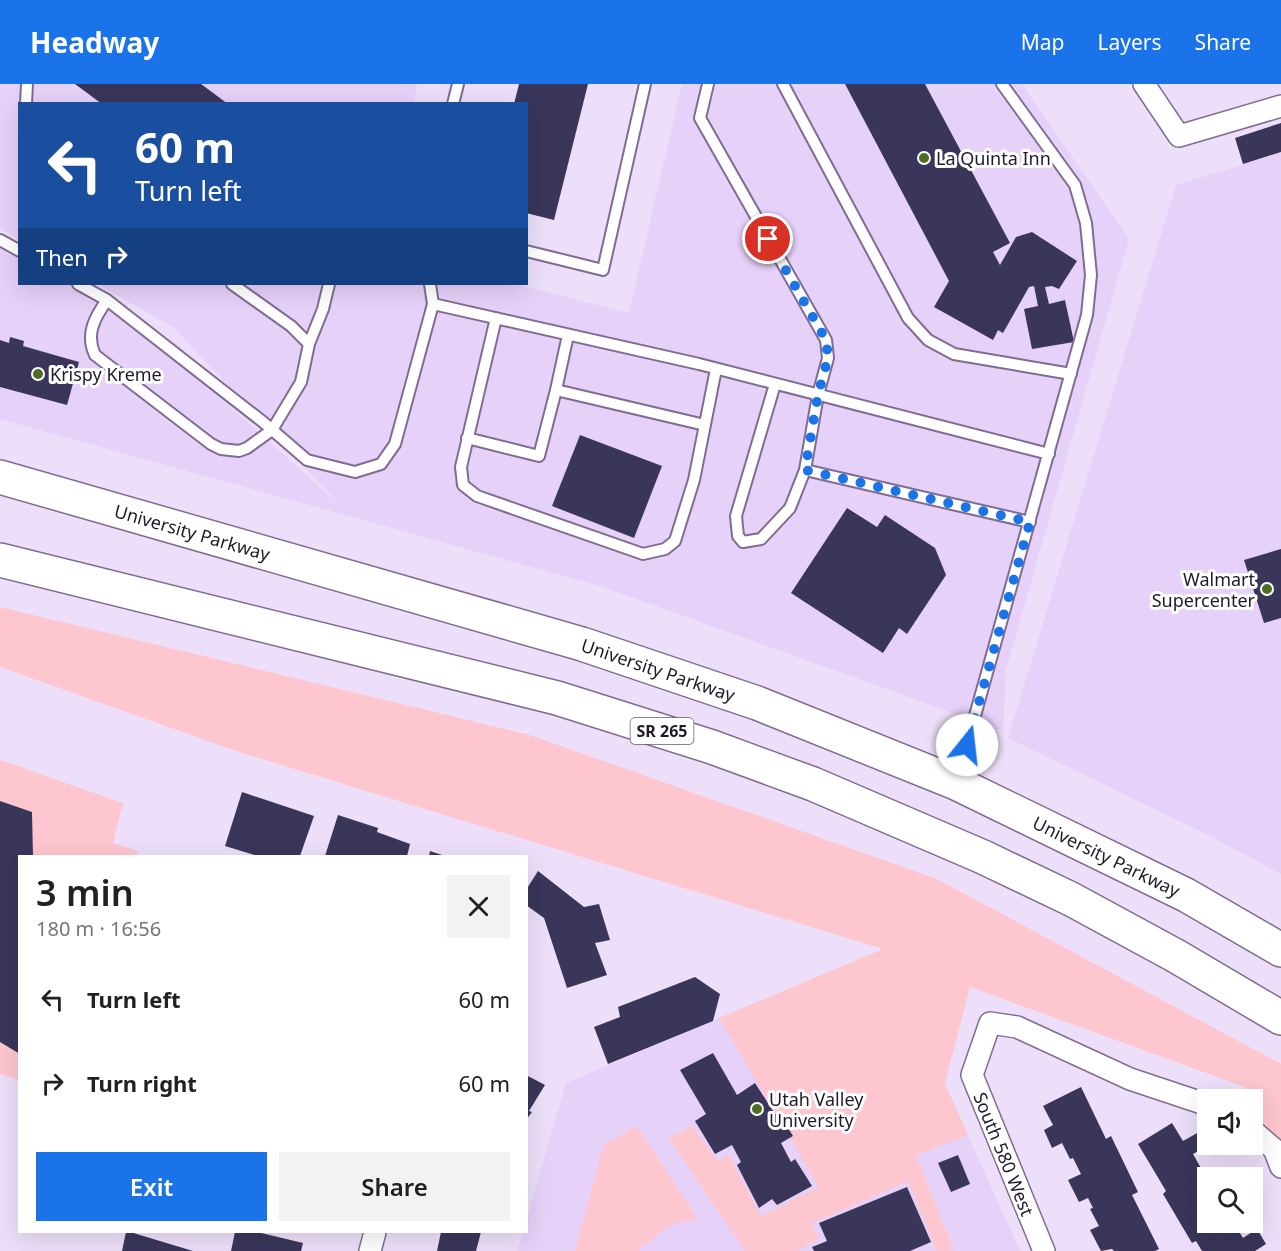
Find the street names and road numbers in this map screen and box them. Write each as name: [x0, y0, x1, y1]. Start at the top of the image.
street label: University Parkway: [112, 498, 274, 566]
street label: University Parkway: [578, 633, 739, 707]
road number: SR 265: [630, 718, 694, 744]
street label: University Parkway: [1029, 810, 1185, 903]
street label: South 580 West: [968, 1089, 1040, 1220]

